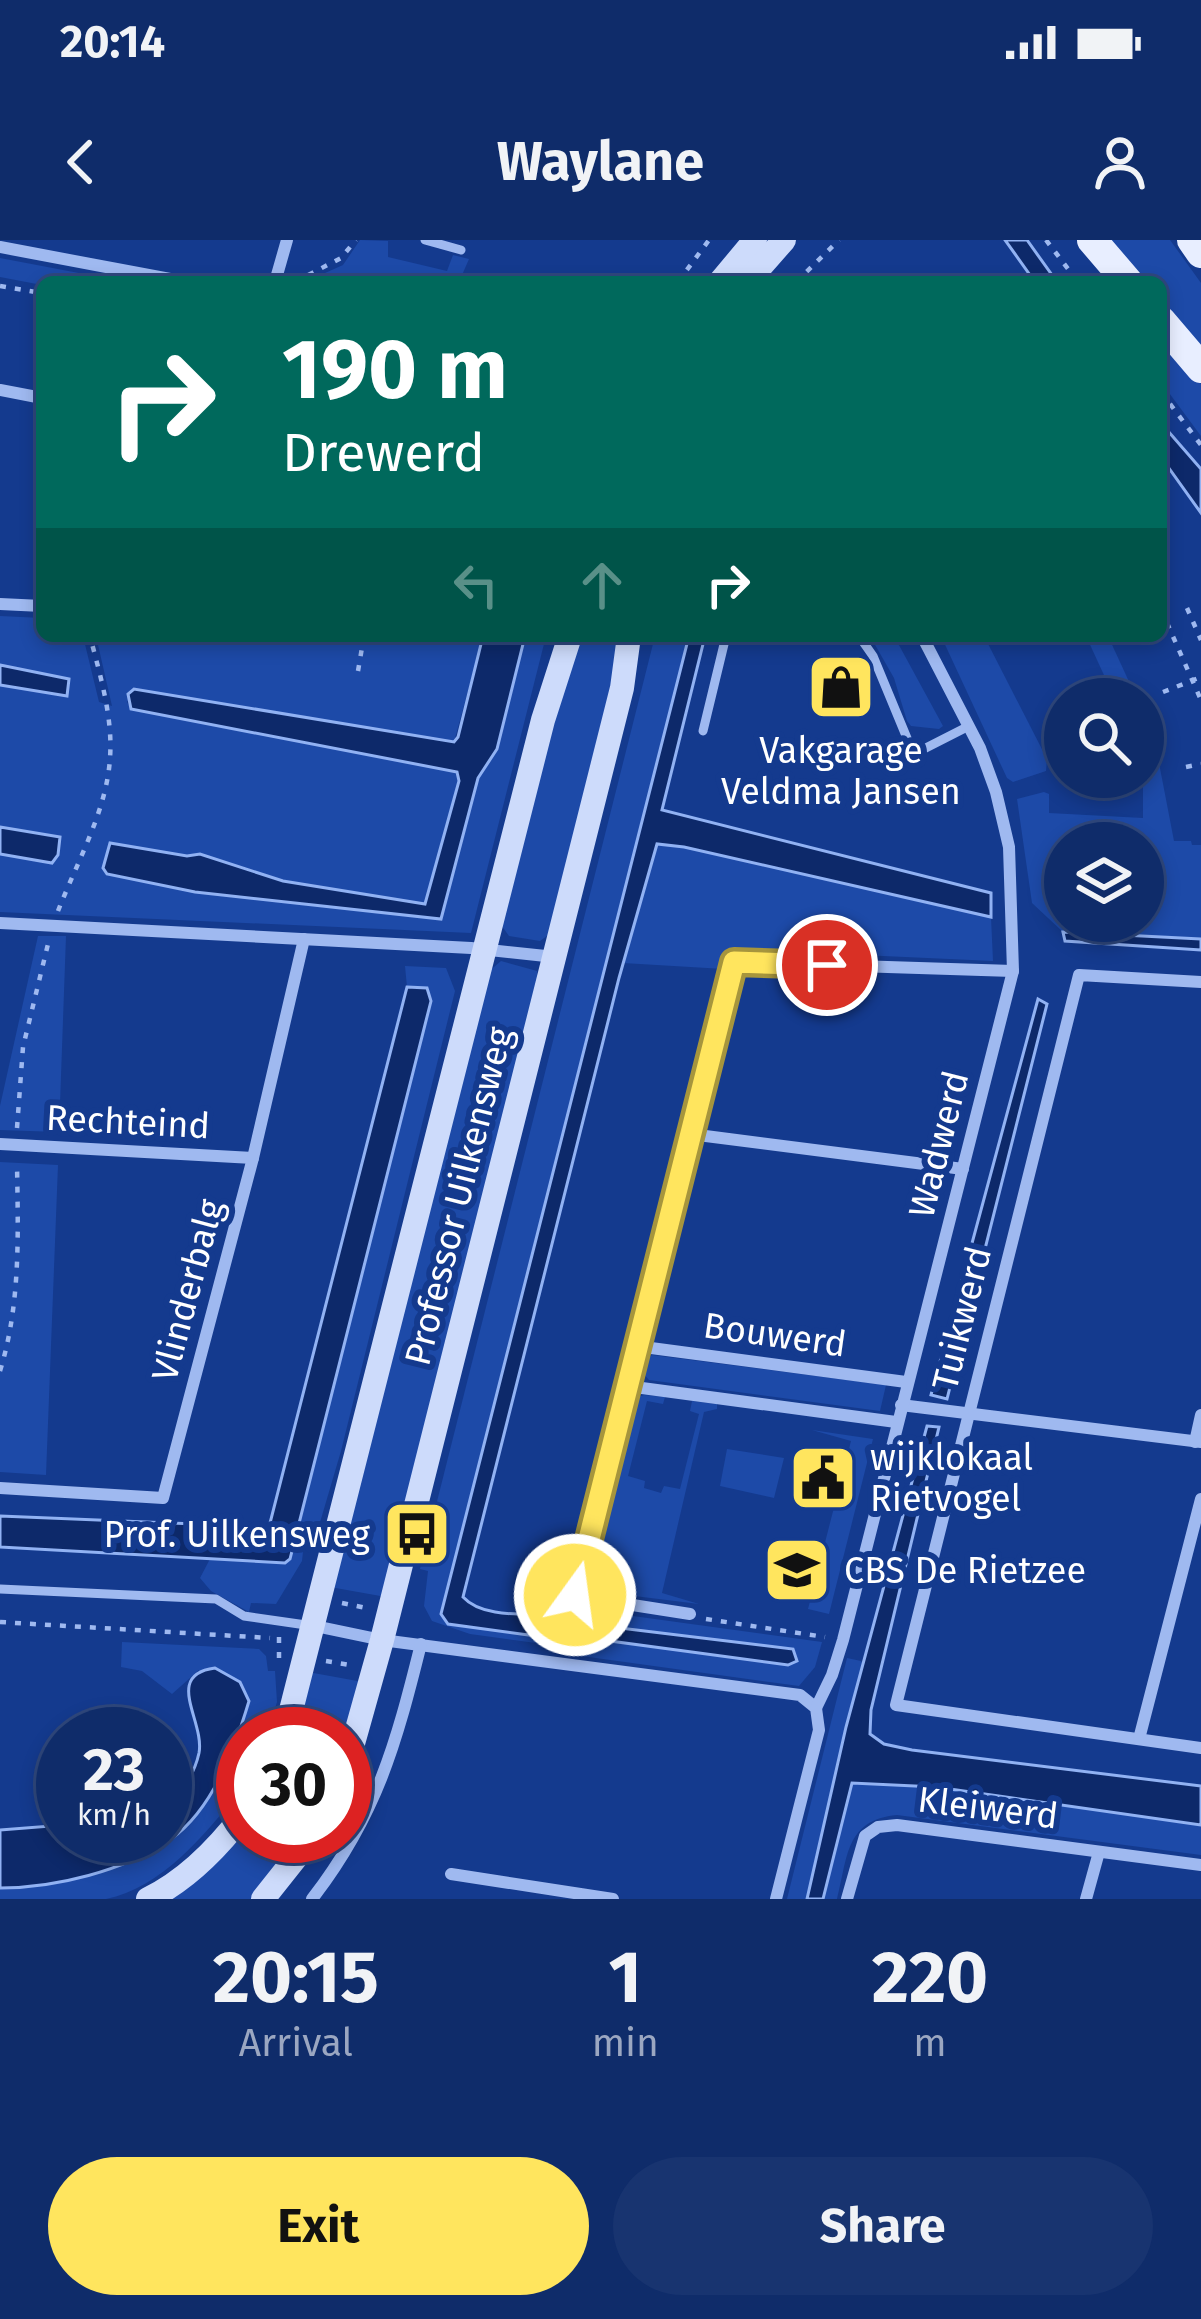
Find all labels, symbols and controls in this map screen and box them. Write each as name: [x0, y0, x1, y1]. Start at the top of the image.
text: 20:14: [60, 15, 165, 69]
icon: back: [48, 129, 114, 195]
icon: person: [1087, 129, 1153, 195]
text: Waylane: [497, 130, 704, 194]
text: 190 m: [282, 319, 508, 420]
icon: right: [84, 324, 240, 480]
text: Drewerd: [282, 421, 485, 485]
icon: left: [443, 552, 509, 618]
icon: ahead: [569, 552, 635, 618]
icon: right: [695, 552, 761, 618]
shop icon: Vakgarage Veldma Jansen: [806, 652, 876, 722]
map controls: [1044, 678, 1164, 942]
button: search: [1044, 678, 1164, 798]
place label: Vakgarage Veldma Jansen: [721, 729, 961, 814]
button: layers: [1044, 822, 1164, 942]
pin: [776, 914, 878, 1016]
icon: arrive: [794, 932, 860, 998]
street label: Professor Uilkensweg: [396, 1022, 522, 1370]
street label: Wadwerd: [900, 1066, 978, 1222]
street label: Rechteind: [45, 1096, 211, 1148]
street label: Vlinderbalg: [143, 1194, 233, 1386]
street label: Tuikwerd: [923, 1242, 1001, 1395]
street label: Bouwerd: [701, 1303, 849, 1367]
place label: wijklokaal Rietvogel: [870, 1436, 1033, 1521]
public building icon: wijklokaal Rietvogel: [788, 1443, 858, 1513]
bus stop icon: Prof. Uilkensweg: [382, 1499, 452, 1569]
place label: Prof. Uilkensweg: [103, 1513, 370, 1557]
position arrow: [512, 1532, 638, 1658]
school or university icon: CBS De Rietzee: [762, 1535, 832, 1605]
place label: CBS De Rietzee: [844, 1549, 1086, 1593]
speed limit sign: 30: [216, 1707, 372, 1863]
text: 23: [83, 1734, 145, 1806]
street label: Kleiwerd: [915, 1778, 1061, 1838]
text: km/h: [77, 1797, 151, 1833]
text: 20:15: [213, 1935, 379, 2021]
text: 1: [609, 1935, 642, 2021]
text: 220: [872, 1935, 988, 2021]
text: Arrival: [239, 2020, 353, 2066]
text: min: [592, 2020, 659, 2066]
text: m: [913, 2020, 947, 2066]
button: Exit: [48, 2157, 589, 2295]
button: Share: [613, 2157, 1153, 2295]

